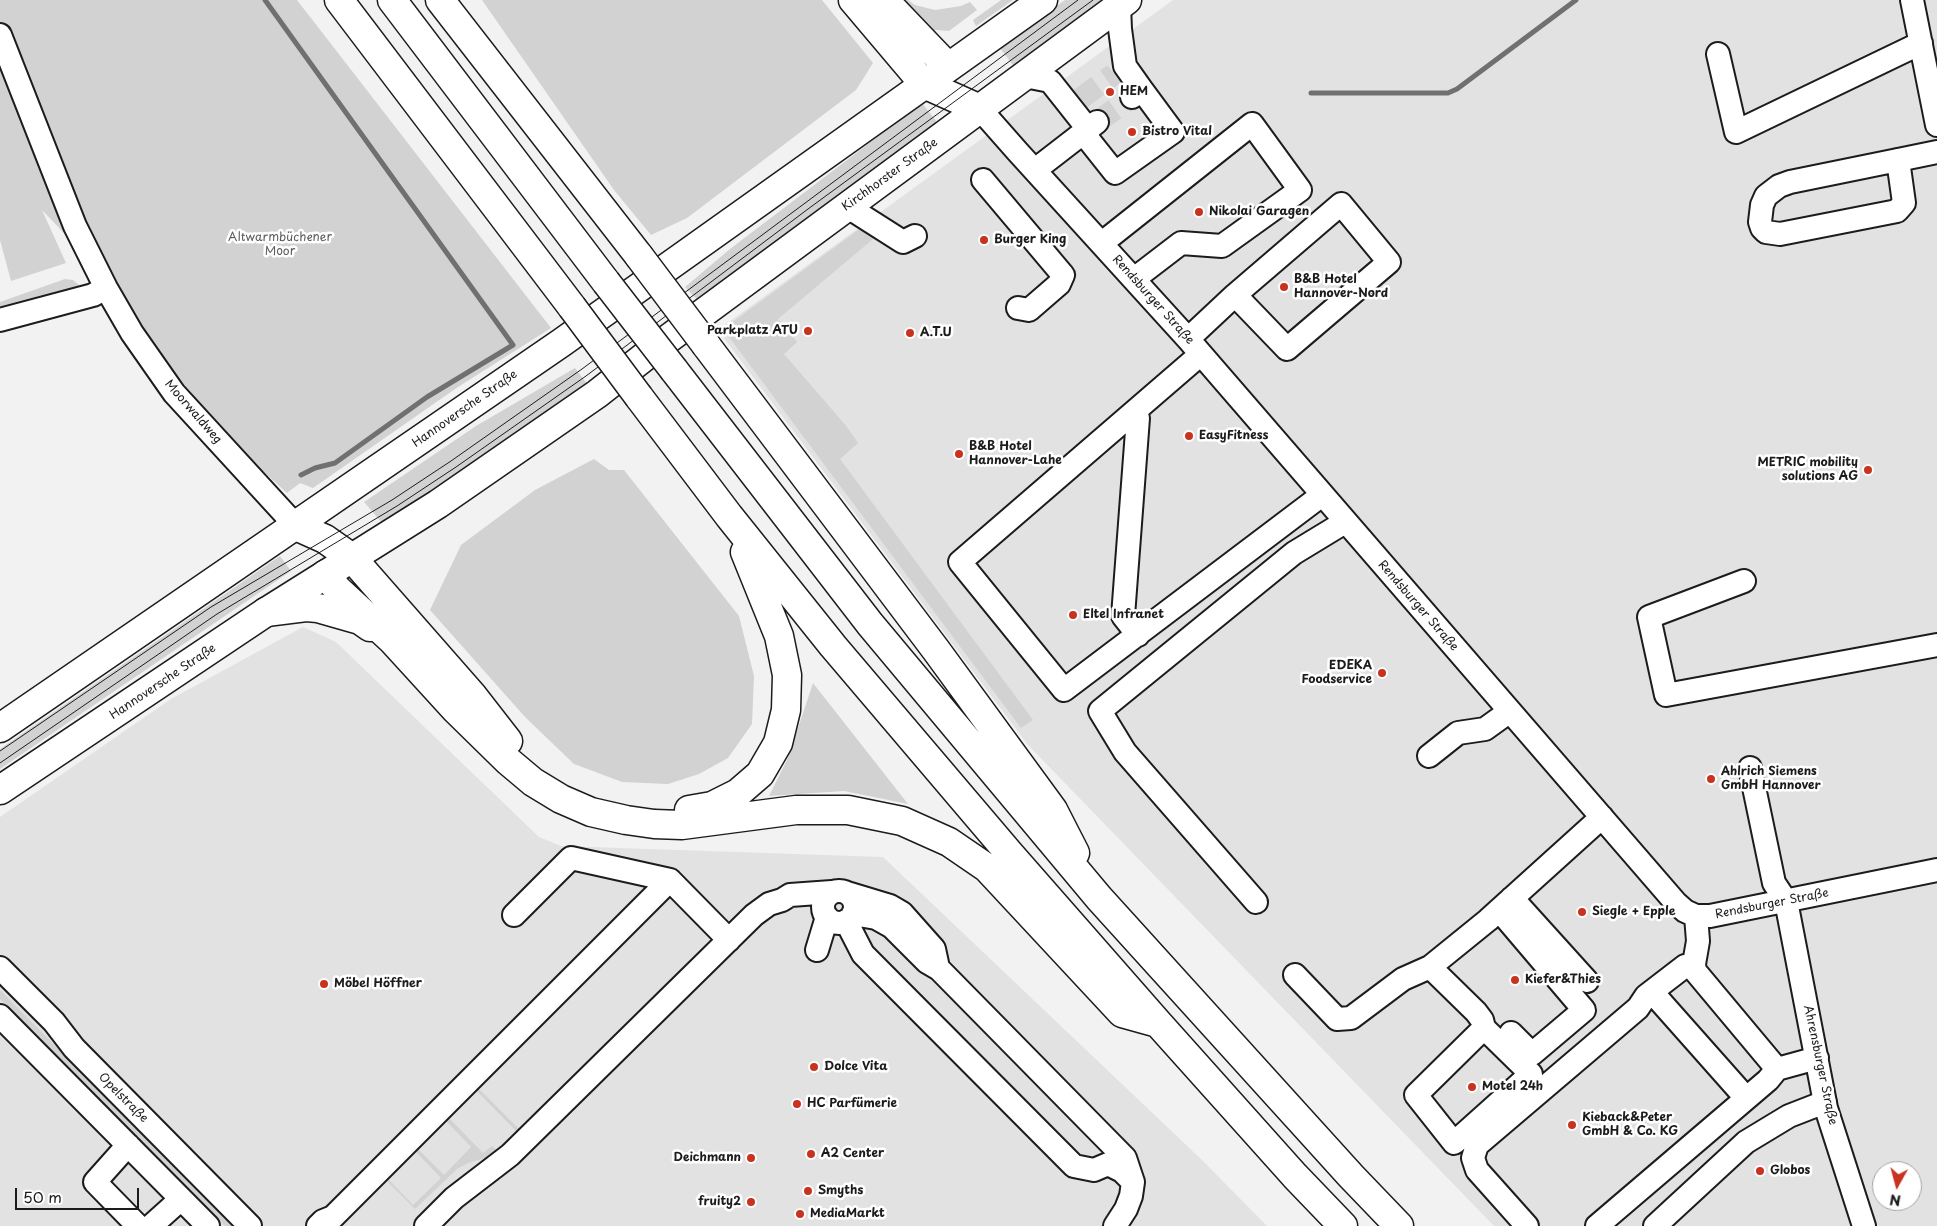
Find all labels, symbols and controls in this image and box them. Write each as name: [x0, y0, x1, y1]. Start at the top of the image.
place label: HEM: [1120, 85, 1148, 99]
marker: HEM: [1104, 86, 1116, 98]
place label: Bistro Vital: [1142, 125, 1212, 139]
marker: Bistro Vital: [1126, 126, 1138, 138]
street label: Kirchhorster Straße: [839, 135, 941, 215]
place label: Nikolai Garagen: [1209, 205, 1309, 219]
marker: Nikolai Garagen: [1193, 206, 1205, 218]
park label: Altwarmbüchener Moor: [228, 231, 332, 259]
place label: Burger King: [994, 233, 1066, 247]
marker: Burger King: [978, 234, 990, 246]
street label: Rendsburger Straße: [1109, 252, 1197, 348]
place label: B&B Hotel Hannover-Nord: [1294, 273, 1388, 301]
marker: B&B Hotel Hannover-Nord: [1278, 281, 1290, 293]
place label: Parkplatz ATU: [707, 324, 798, 338]
marker: Parkplatz ATU: [802, 325, 814, 337]
place label: A.T.U: [920, 326, 952, 340]
marker: A.T.U: [904, 327, 916, 339]
street label: Hannoversche Straße: [410, 367, 520, 451]
street label: Moorwaldweg: [161, 377, 225, 447]
place label: EasyFitness: [1199, 429, 1268, 443]
marker: EasyFitness: [1183, 430, 1195, 442]
place label: B&B Hotel Hannover-Lahe: [969, 440, 1062, 468]
marker: B&B Hotel Hannover-Lahe: [953, 448, 965, 460]
place label: METRIC mobility solutions AG: [1757, 456, 1858, 484]
marker: METRIC mobility solutions AG: [1862, 464, 1874, 476]
street label: Rendsburger Straße: [1375, 558, 1461, 654]
place label: Eltel Infranet: [1083, 608, 1164, 622]
marker: Eltel Infranet: [1067, 609, 1079, 621]
street label: Hannoversche Straße: [107, 641, 219, 723]
place label: EDEKA Foodservice: [1301, 659, 1372, 687]
marker: EDEKA Foodservice: [1376, 667, 1388, 679]
place label: Ahlrich Siemens GmbH Hannover: [1721, 765, 1821, 793]
marker: Ahlrich Siemens GmbH Hannover: [1705, 773, 1717, 785]
street label: Rendsburger Straße: [1714, 886, 1830, 922]
place label: Siegle + Epple: [1592, 905, 1675, 919]
marker: Siegle + Epple: [1576, 906, 1588, 918]
place label: Kiefer&Thies: [1525, 973, 1601, 987]
marker: Kiefer&Thies: [1509, 974, 1521, 986]
place label: Möbel Höffner: [334, 977, 422, 991]
marker: Möbel Höffner: [318, 978, 330, 990]
street label: Ahrensburger Straße: [1800, 1004, 1840, 1126]
place label: Dolce Vita: [824, 1060, 888, 1074]
marker: Dolce Vita: [808, 1061, 820, 1073]
street label: Opelstraße: [95, 1070, 151, 1126]
place label: Motel 24h: [1482, 1080, 1543, 1094]
marker: Motel 24h: [1466, 1081, 1478, 1093]
place label: HC Parfümerie: [807, 1097, 897, 1111]
marker: HC Parfümerie: [791, 1098, 803, 1110]
place label: Kieback&Peter GmbH & Co. KG: [1582, 1111, 1678, 1139]
marker: Kieback&Peter GmbH & Co. KG: [1566, 1119, 1578, 1131]
place label: A2 Center: [821, 1147, 884, 1161]
marker: A2 Center: [805, 1148, 817, 1160]
place label: Deichmann: [673, 1151, 741, 1165]
marker: Deichmann: [745, 1152, 757, 1164]
north arrow: [1872, 1161, 1922, 1211]
place label: Globos: [1770, 1164, 1810, 1178]
marker: Globos: [1754, 1165, 1766, 1177]
scale bar: [18, 1178, 141, 1210]
place label: Smyths: [818, 1184, 863, 1198]
text: 50 m: [23, 1185, 62, 1208]
marker: Smyths: [802, 1185, 814, 1197]
text: N: [1888, 1189, 1902, 1211]
place label: fruity2: [698, 1195, 741, 1209]
marker: fruity2: [745, 1196, 757, 1208]
place label: MediaMarkt: [810, 1207, 885, 1221]
marker: MediaMarkt: [794, 1208, 806, 1220]

